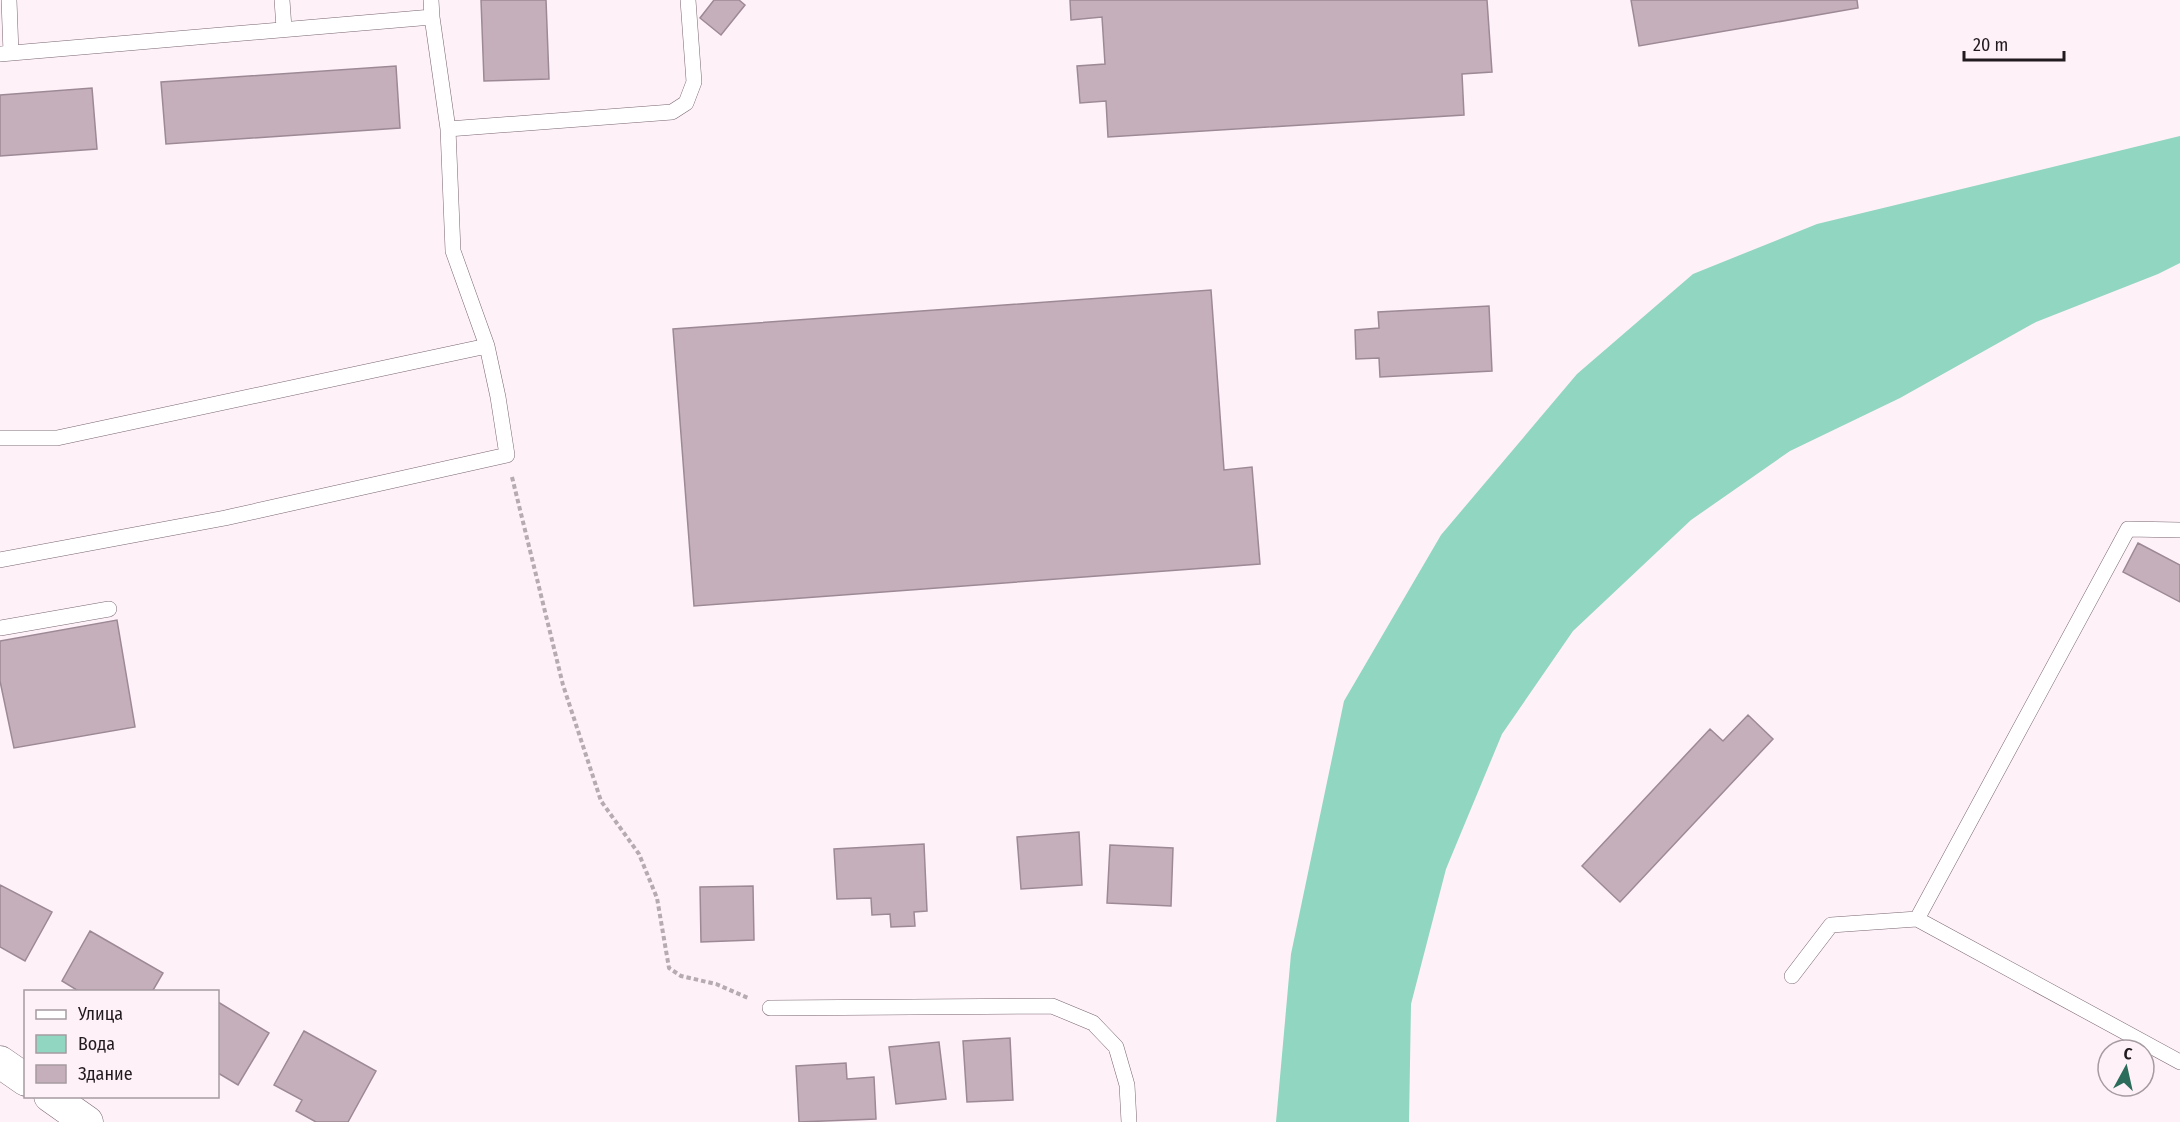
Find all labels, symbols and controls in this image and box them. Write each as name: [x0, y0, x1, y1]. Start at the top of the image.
scale bar: [1964, 24, 2064, 62]
text: 20 m: [1973, 34, 2008, 56]
legend: [24, 990, 219, 1098]
text: Улица: [77, 1003, 123, 1025]
text: Вода: [78, 1033, 115, 1055]
north arrow: [2096, 1038, 2156, 1098]
text: С: [2123, 1044, 2134, 1064]
text: Здание: [78, 1063, 133, 1085]

